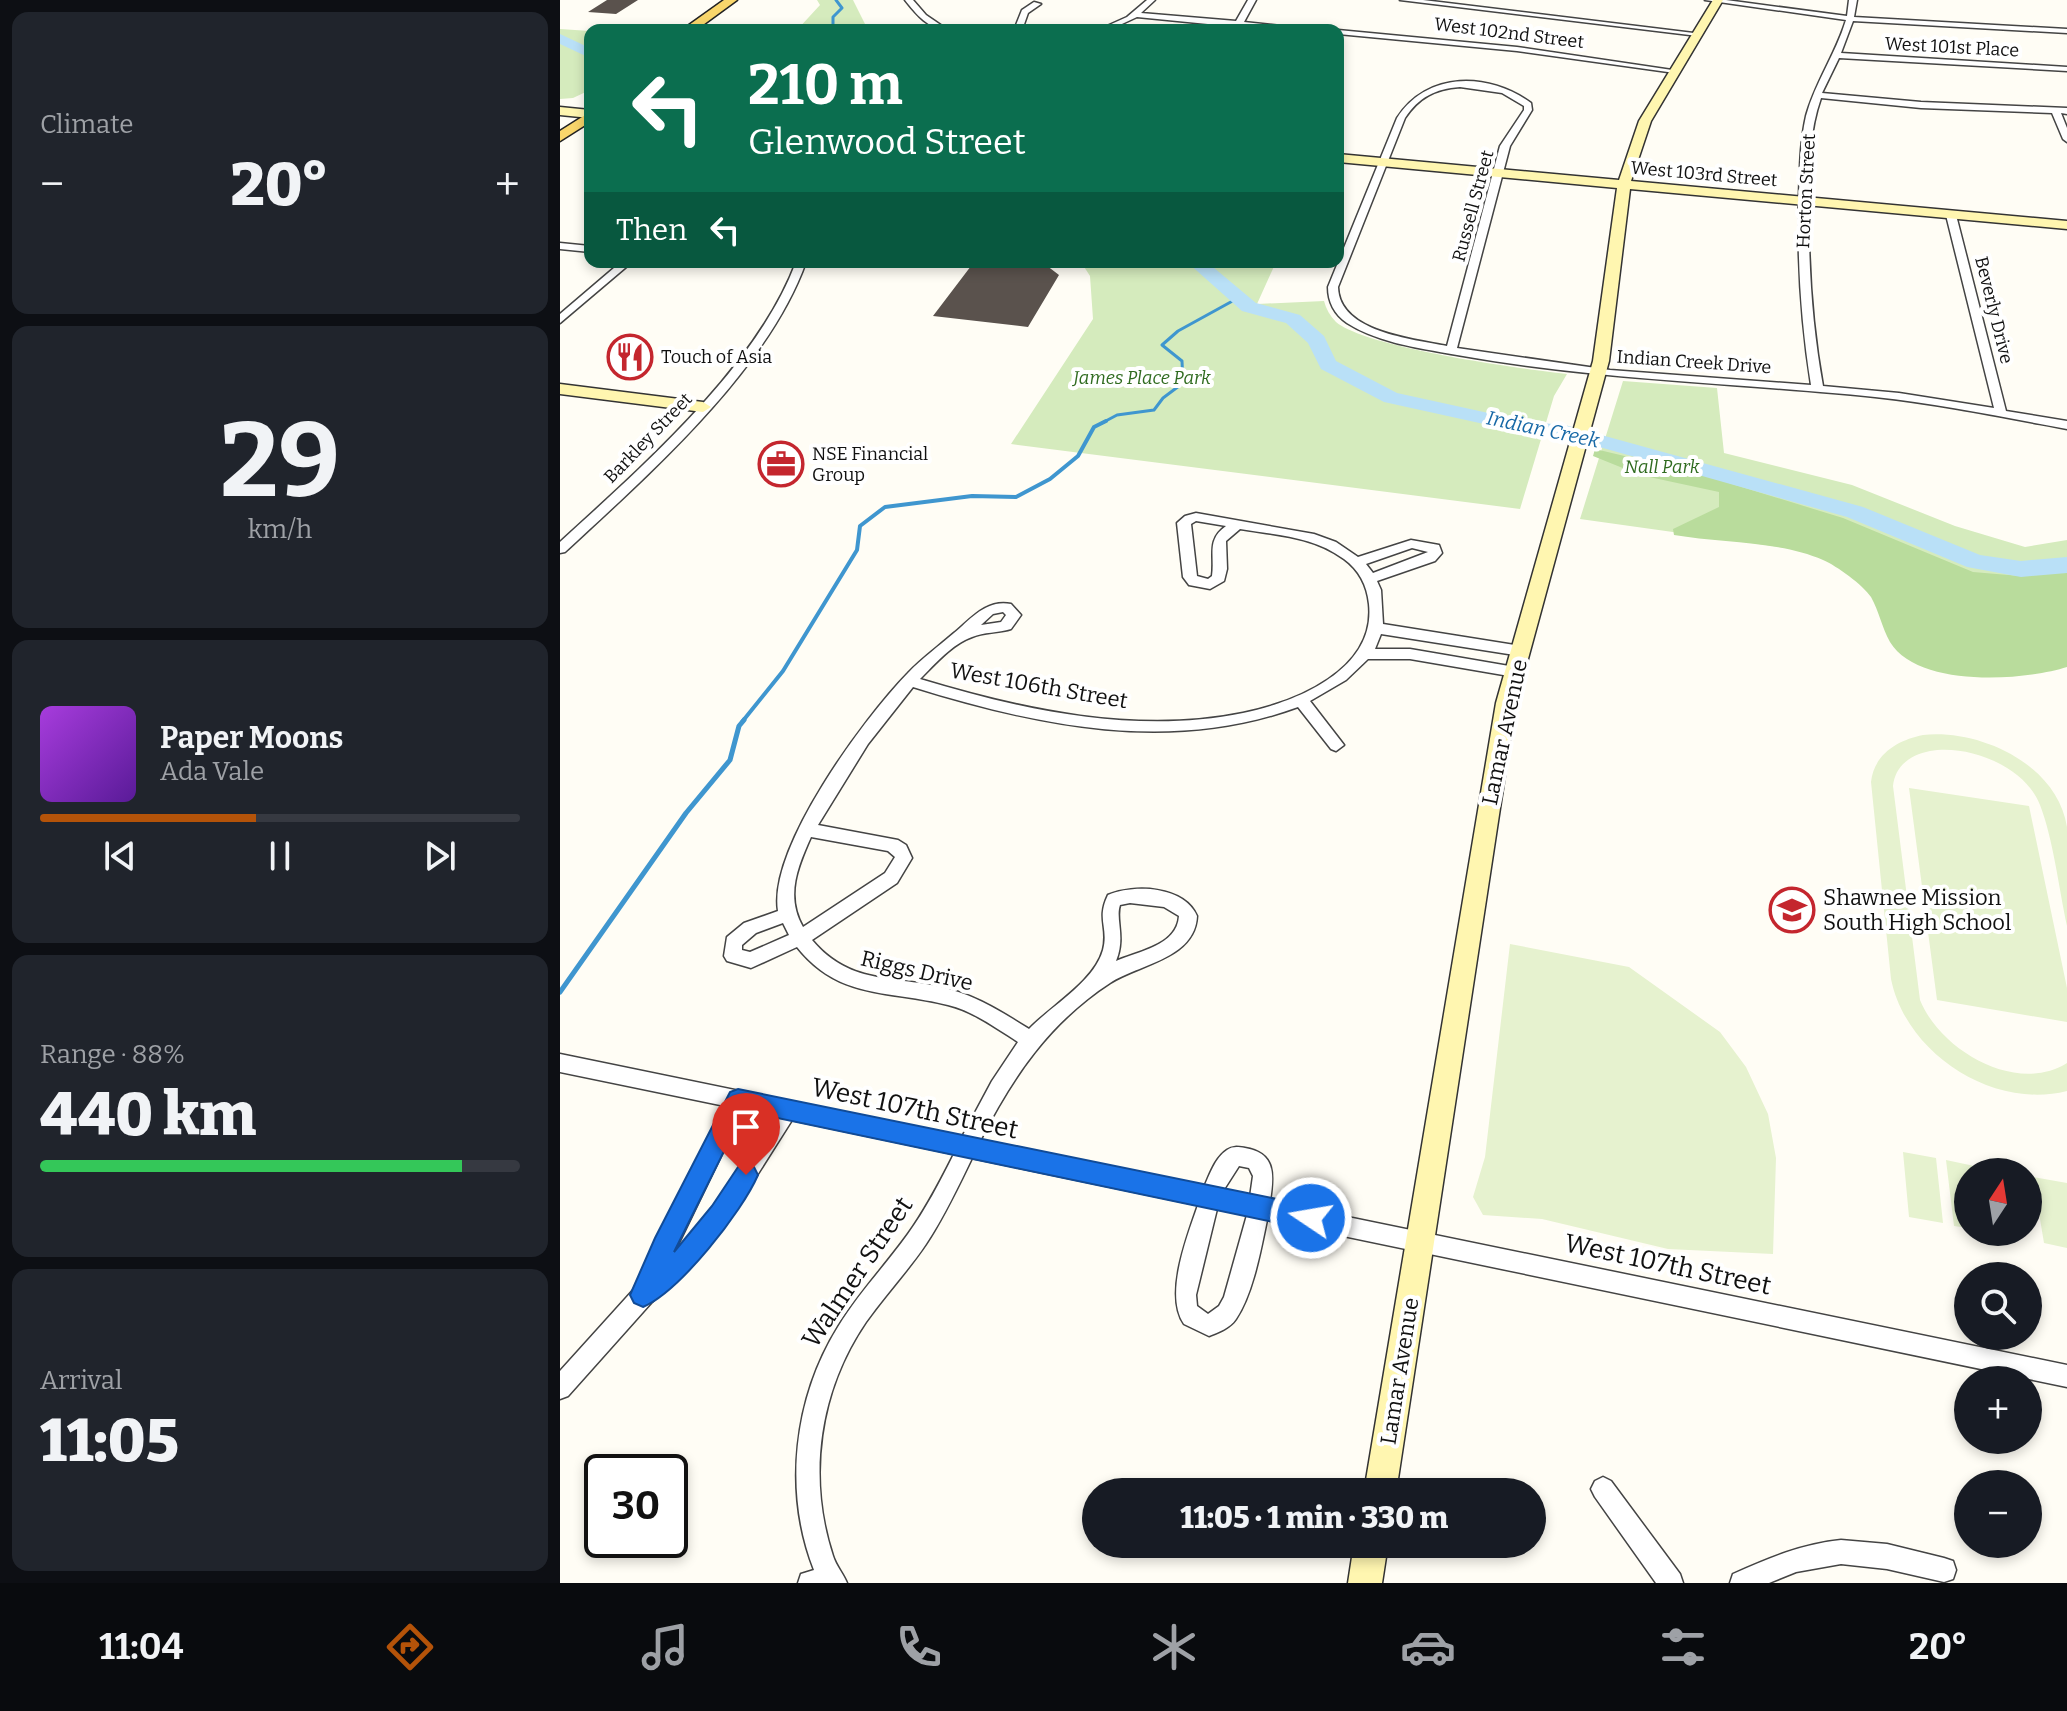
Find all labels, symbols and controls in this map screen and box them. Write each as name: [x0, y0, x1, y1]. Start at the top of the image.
street label: West 102nd Street: [1433, 13, 1586, 53]
street label: West 101st Place: [1884, 32, 2020, 62]
text: 210 m: [748, 52, 903, 119]
icon: left: [616, 56, 720, 160]
text: Climate: [40, 109, 134, 140]
text: Glenwood Street: [748, 120, 1026, 164]
street label: Horton Street: [1792, 133, 1820, 249]
street label: Russell Street: [1448, 147, 1499, 264]
text: 20°: [230, 149, 329, 221]
street label: West 103rd Street: [1630, 157, 1779, 191]
text: −: [40, 158, 64, 211]
text: +: [495, 158, 520, 211]
icon: left: [703, 208, 747, 252]
text: Then: [616, 212, 687, 248]
street label: Beverly Drive: [1970, 254, 2018, 366]
restaurant icon: Touch of Asia: [606, 333, 654, 381]
place label: Touch of Asia: [661, 346, 772, 368]
street label: Indian Creek Drive: [1616, 346, 1772, 378]
park label: James Place Park: [1071, 367, 1211, 389]
street label: Barkley Street: [599, 388, 697, 488]
text: 29: [220, 399, 340, 524]
water label: Indian Creek: [1484, 405, 1602, 453]
office icon: NSE Financial Group: [757, 440, 805, 488]
place label: NSE Financial Group: [812, 443, 928, 486]
park label: Nall Park: [1625, 456, 1700, 478]
text: km/h: [248, 514, 312, 545]
street label: West 106th Street: [948, 657, 1130, 714]
street label: Lamar Avenue: [1476, 657, 1533, 807]
text: Paper Moons: [160, 720, 343, 756]
text: Ada Vale: [160, 756, 264, 787]
icon: previous: [98, 834, 142, 878]
icon: pause: [258, 834, 302, 878]
icon: next: [418, 834, 462, 878]
place label: Shawnee Mission South High School: [1823, 884, 2011, 936]
school or university icon: Shawnee Mission South High School: [1768, 886, 1816, 934]
street label: Riggs Drive: [858, 944, 976, 997]
text: Range · 88%: [40, 1039, 185, 1070]
street label: West 107th Street: [809, 1071, 1021, 1146]
text: 440 km: [40, 1079, 256, 1151]
pin: [712, 1093, 780, 1175]
icon: arrive: [724, 1105, 768, 1149]
north arrow: [1954, 1158, 2042, 1246]
map controls: [1954, 1158, 2042, 1558]
position arrow: [1269, 1176, 1353, 1260]
street label: Walmer Street: [796, 1190, 920, 1354]
street label: West 107th Street: [1562, 1227, 1774, 1302]
button: search: [1954, 1262, 2042, 1350]
street label: Lamar Avenue: [1375, 1296, 1424, 1446]
text: Arrival: [40, 1365, 122, 1396]
button: +: [1954, 1366, 2042, 1454]
text: 11:05: [40, 1405, 179, 1477]
speed limit sign: 30: [584, 1454, 688, 1558]
button: −: [1954, 1470, 2042, 1558]
text: 11:05 · 1 min · 330 m: [1180, 1500, 1448, 1536]
icon: directions: [382, 1619, 438, 1675]
icon: music: [637, 1619, 693, 1675]
icon: phone: [891, 1619, 947, 1675]
icon: climate: [1146, 1619, 1202, 1675]
icon: car: [1400, 1619, 1456, 1675]
icon: filters: [1655, 1619, 1711, 1675]
text: 11:04: [99, 1625, 184, 1669]
text: 20°: [1909, 1625, 1968, 1669]

